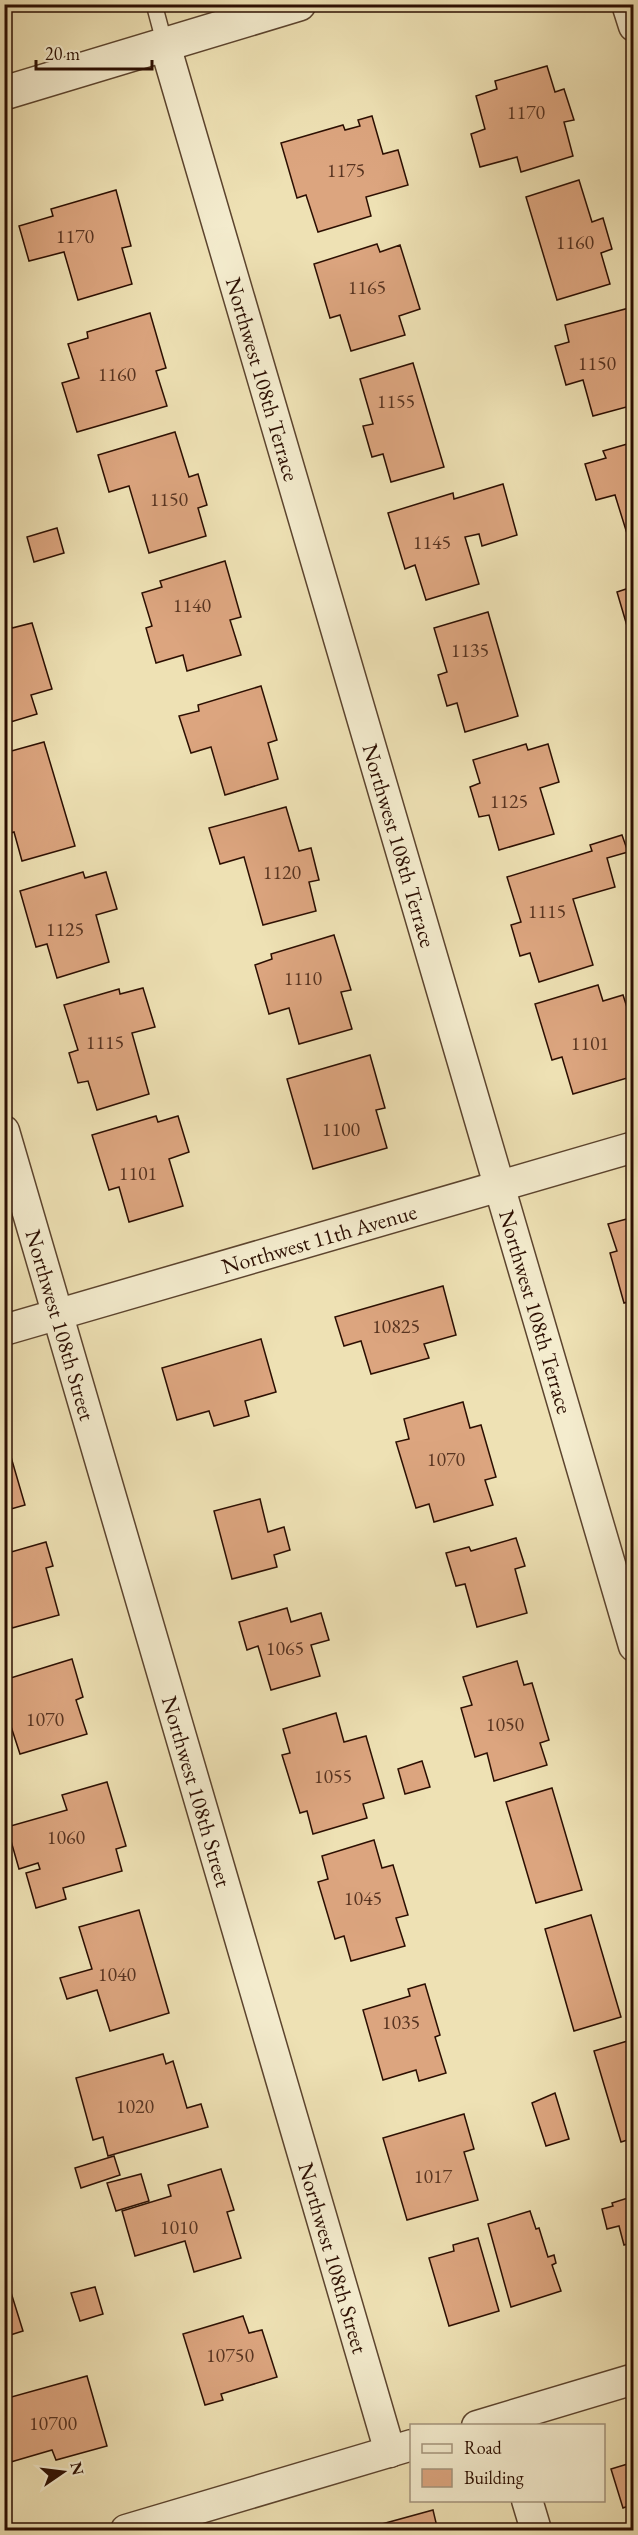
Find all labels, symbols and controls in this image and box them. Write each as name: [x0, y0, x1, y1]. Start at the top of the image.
scale bar: [36, 33, 152, 71]
text: 20 m: [45, 42, 80, 65]
house number: 1170: [507, 99, 546, 125]
house number: 1175: [327, 157, 365, 183]
house number: 1170: [56, 223, 95, 249]
house number: 1160: [556, 229, 595, 255]
street label: Northwest 108th Terrace: [219, 274, 307, 485]
house number: 1165: [348, 274, 386, 300]
house number: 1150: [578, 350, 617, 376]
house number: 1160: [98, 361, 137, 387]
house number: 1155: [377, 388, 415, 414]
house number: 1150: [150, 486, 189, 512]
house number: 1145: [413, 529, 451, 555]
house number: 1140: [173, 592, 212, 618]
house number: 1135: [451, 637, 489, 663]
street label: Northwest 108th Terrace: [356, 740, 443, 951]
house number: 1125: [490, 788, 528, 814]
house number: 1120: [263, 859, 302, 885]
house number: 1115: [528, 898, 566, 924]
house number: 1125: [46, 916, 84, 942]
house number: 1110: [284, 965, 323, 991]
house number: 1115: [86, 1029, 124, 1055]
house number: 1101: [571, 1030, 609, 1056]
house number: 1100: [322, 1116, 361, 1142]
house number: 1101: [119, 1160, 157, 1186]
street label: Northwest 11th Avenue: [218, 1196, 420, 1281]
street label: Northwest 108th Terrace: [493, 1206, 580, 1417]
street label: Northwest 108th Street: [19, 1226, 102, 1424]
house number: 10825: [372, 1313, 420, 1339]
house number: 1070: [427, 1446, 466, 1472]
house number: 1065: [266, 1635, 304, 1661]
street label: Northwest 108th Street: [155, 1692, 239, 1890]
house number: 1070: [26, 1706, 65, 1732]
house number: 1050: [486, 1711, 525, 1737]
house number: 1055: [314, 1763, 352, 1789]
house number: 1060: [47, 1824, 86, 1850]
house number: 1045: [344, 1885, 382, 1911]
house number: 1040: [98, 1961, 137, 1987]
house number: 1035: [382, 2009, 420, 2035]
house number: 1020: [116, 2093, 155, 2119]
street label: Northwest 108th Street: [292, 2159, 375, 2357]
house number: 1017: [414, 2163, 453, 2189]
house number: 1010: [160, 2214, 199, 2240]
house number: 10750: [206, 2342, 254, 2368]
house number: 10700: [29, 2410, 77, 2436]
legend: [410, 2424, 605, 2502]
text: Road: [464, 2436, 503, 2459]
north arrow: [33, 2442, 93, 2502]
text: N: [65, 2460, 89, 2477]
text: Building: [464, 2466, 524, 2489]

